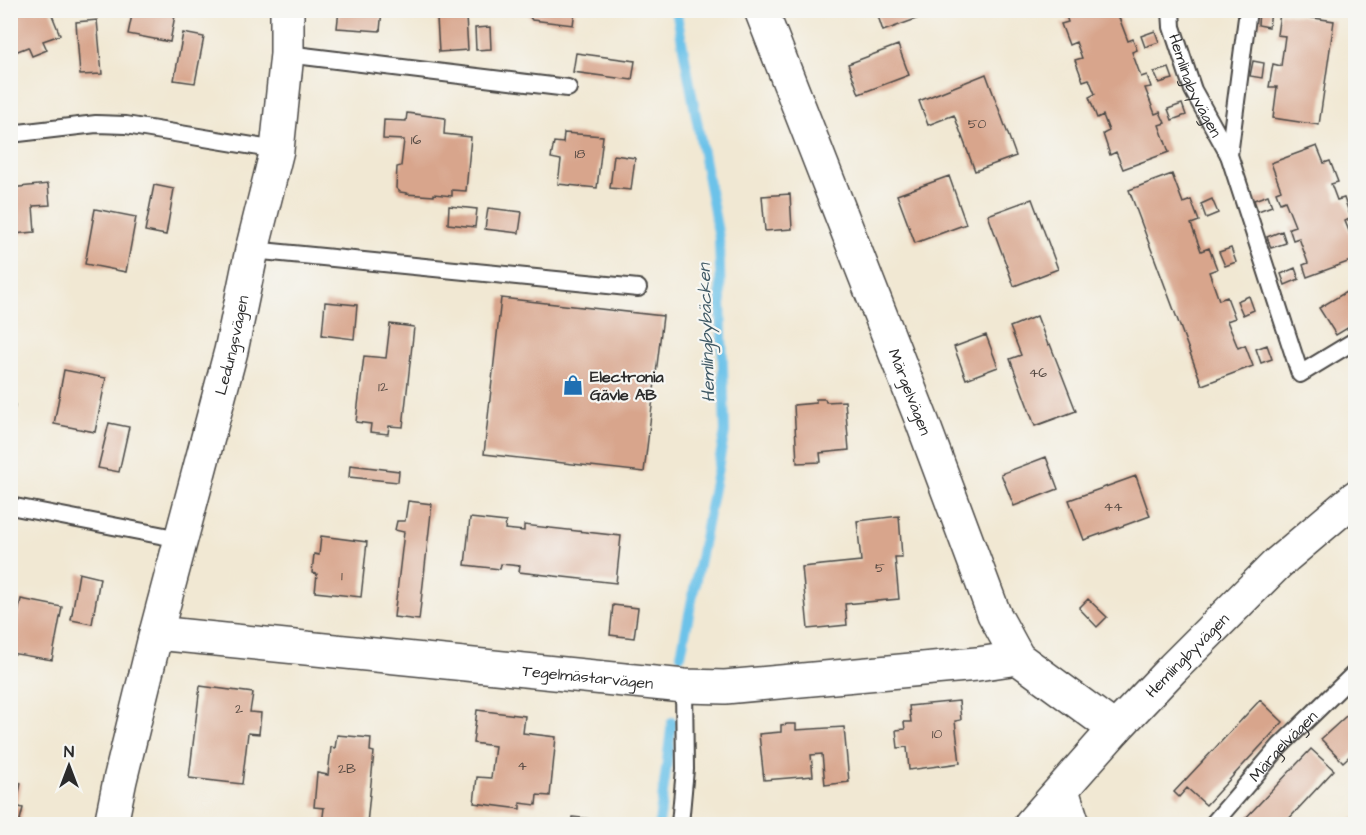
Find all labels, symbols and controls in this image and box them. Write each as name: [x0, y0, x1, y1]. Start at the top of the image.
street label: Hemlingbyvägen: [1163, 31, 1227, 141]
house number: 50: [968, 114, 987, 134]
house number: 16: [411, 130, 422, 150]
house number: 18: [575, 144, 585, 164]
water label: Hemlingbybäcken: [692, 261, 722, 403]
street label: Ledungsvägen: [210, 293, 254, 397]
street label: Märgelvägen: [883, 346, 936, 438]
house number: 46: [1029, 363, 1047, 383]
place label: Electronia Gävle AB: [590, 366, 664, 406]
shop icon: Electronia Gävle AB: [561, 373, 585, 397]
house number: 12: [378, 377, 388, 397]
house number: 44: [1103, 497, 1123, 517]
house number: 5: [875, 558, 885, 578]
house number: 1: [341, 566, 343, 586]
street label: Hemlingbyvägen: [1141, 608, 1234, 703]
street label: Tegelmästarvägen: [521, 660, 654, 695]
house number: 2: [235, 699, 243, 719]
street label: Märgelvägen: [1244, 706, 1323, 787]
house number: 10: [932, 724, 942, 744]
north arrow: [39, 736, 99, 796]
text: N: [64, 741, 74, 763]
house number: 4: [517, 756, 527, 776]
house number: 2B: [338, 759, 356, 779]

